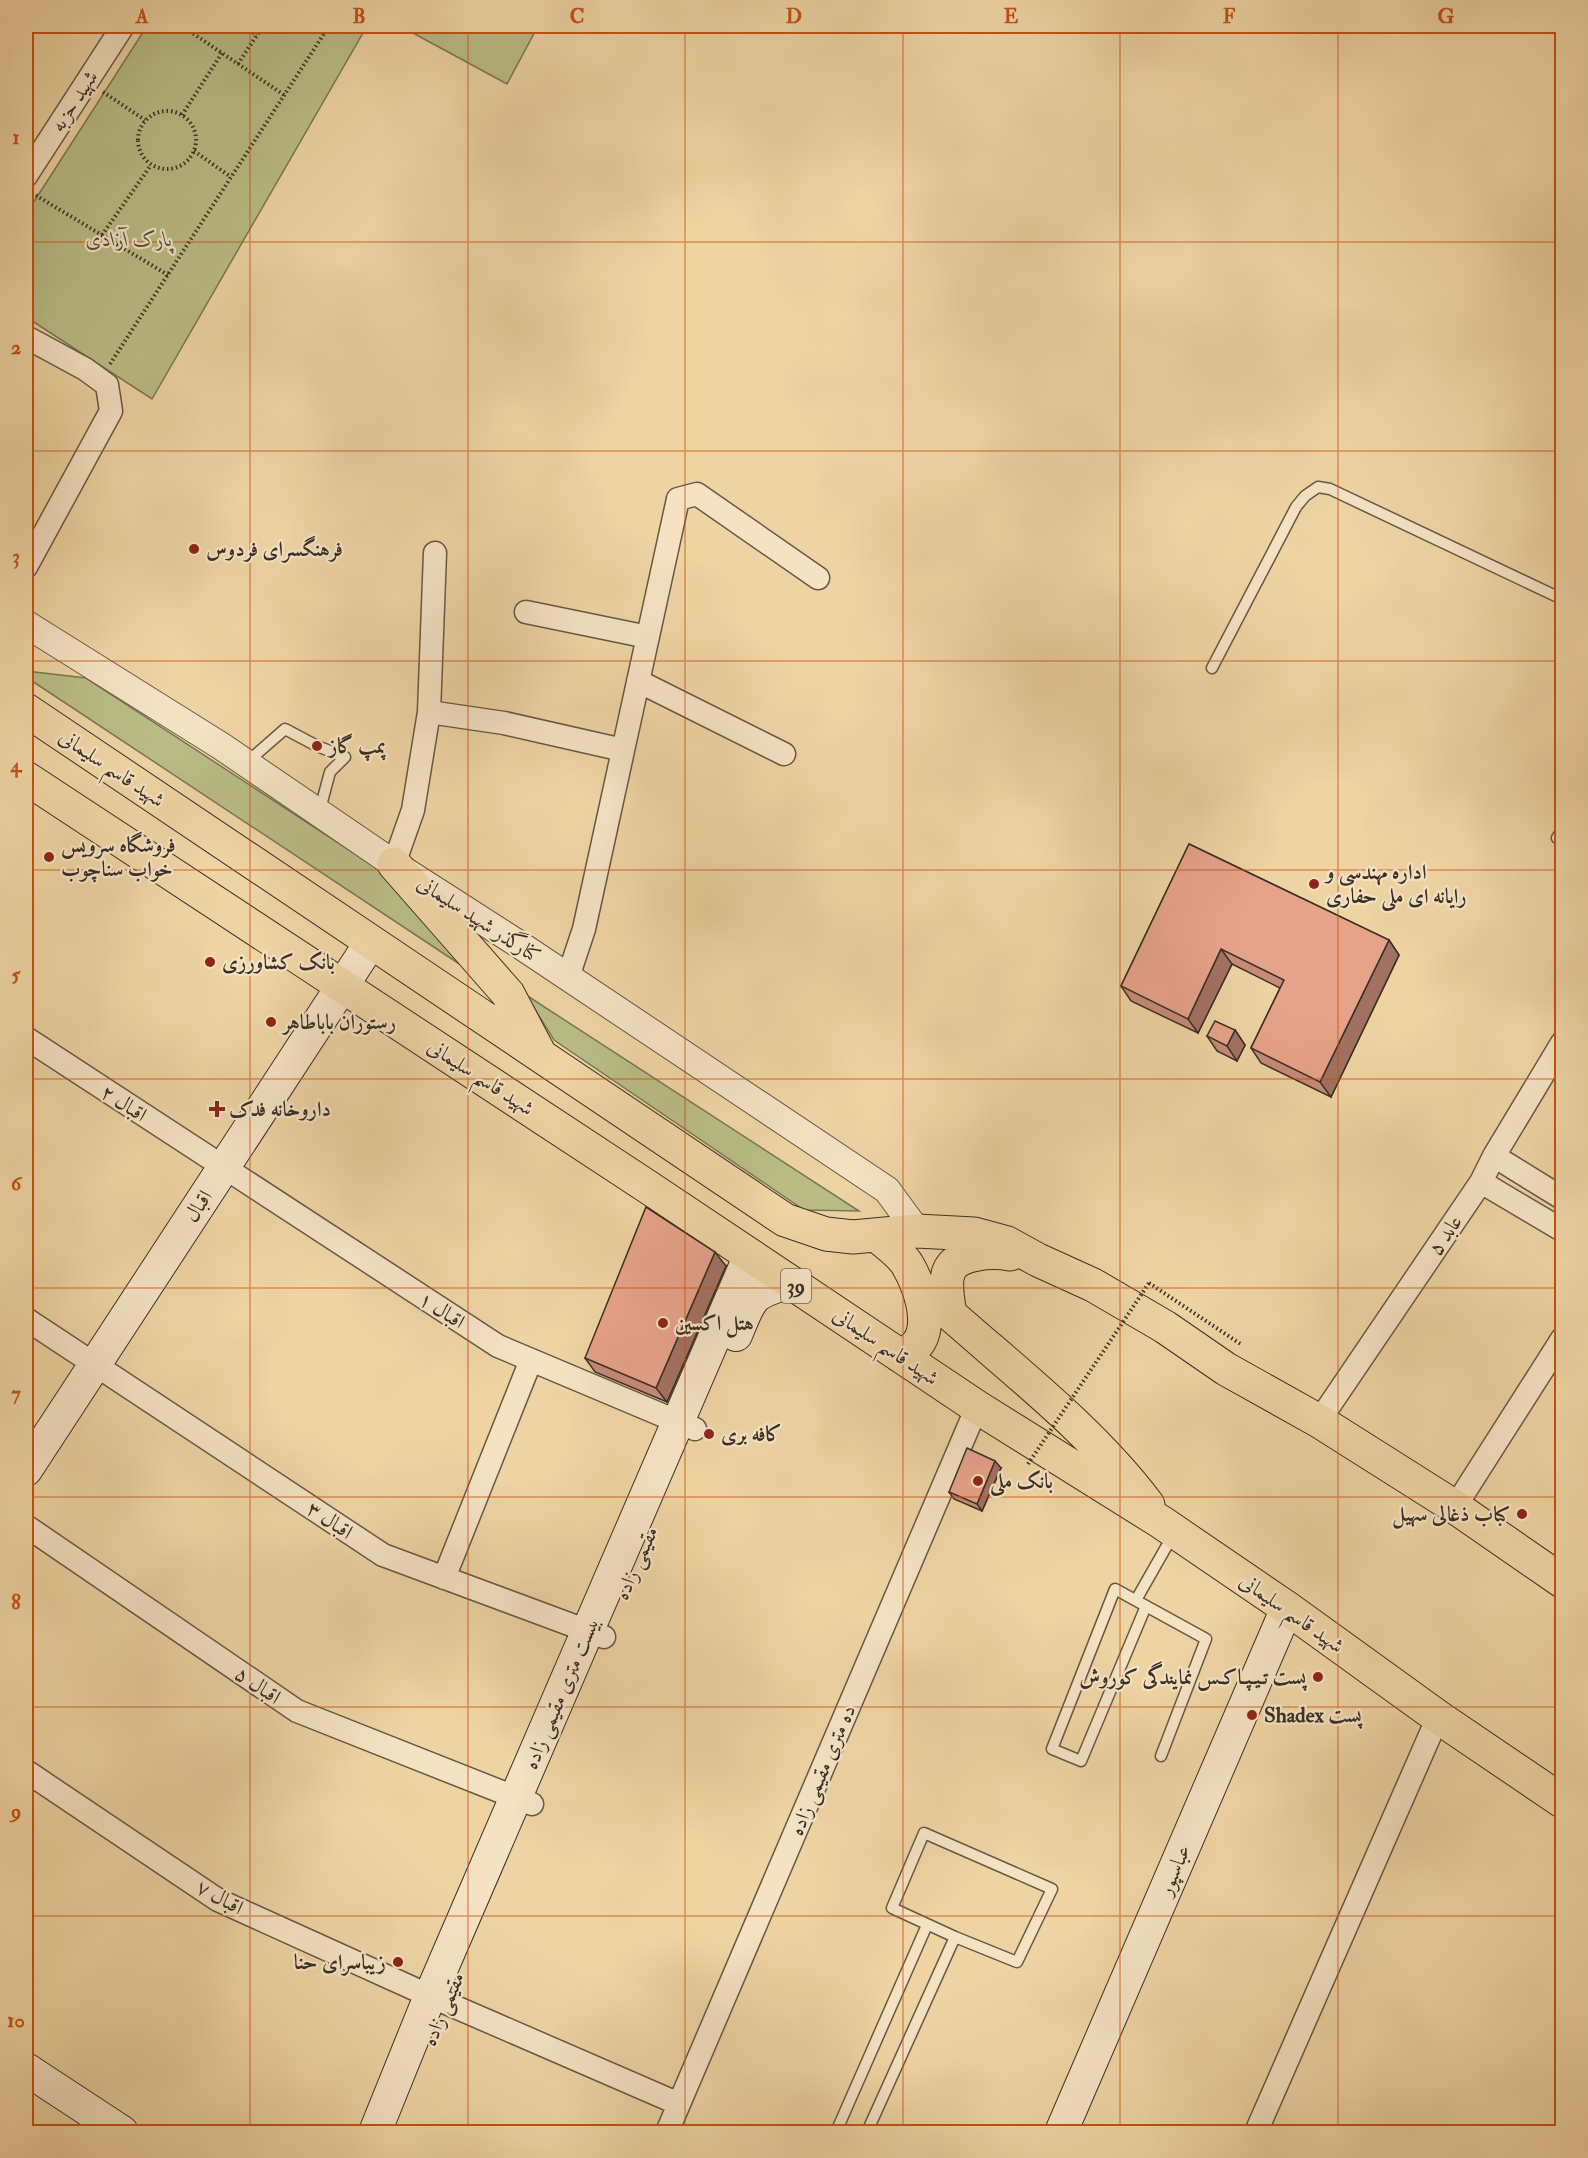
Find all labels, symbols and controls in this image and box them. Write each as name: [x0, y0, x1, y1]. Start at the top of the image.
text: A: [135, 4, 149, 29]
text: B: [352, 4, 366, 29]
text: C: [570, 4, 584, 29]
text: D: [786, 4, 802, 29]
text: E: [1004, 4, 1019, 29]
text: F: [1223, 4, 1236, 29]
text: G: [1438, 4, 1455, 29]
street label: شهید حزبه: [44, 65, 104, 137]
text: 1: [12, 125, 20, 150]
park label: پارک آزادی: [86, 226, 174, 254]
text: 2: [11, 335, 21, 360]
place label: فرهنگسرای فردوس: [206, 535, 343, 563]
marker: فرهنگسرای فردوس: [187, 542, 201, 556]
text: 3: [12, 544, 20, 569]
street label: شهید قاسم سلیمانی: [50, 723, 170, 820]
place label: پمپ گاز: [327, 733, 386, 762]
marker: پمپ گاز: [310, 739, 324, 753]
text: 4: [10, 753, 23, 778]
place label: فروشگاه سرویس خواب سناچوب: [61, 831, 176, 883]
marker: فروشگاه سرویس خواب سناچوب: [42, 850, 56, 864]
place label: اداره مهندسی و رایانه ای ملی حفاری: [1324, 859, 1467, 912]
street label: کنارگذر شهید سلیمانی: [412, 868, 547, 969]
marker: اداره مهندسی و رایانه ای ملی حفاری: [1307, 877, 1321, 891]
place label: بانک کشاورزی: [222, 949, 335, 976]
marker: بانک کشاورزی: [203, 955, 217, 969]
text: 5: [12, 962, 22, 987]
place label: رستوران باباطاهر: [281, 1009, 396, 1036]
marker: رستوران باباطاهر: [264, 1015, 278, 1029]
street label: شهید قاسم سلیمانی: [418, 1033, 539, 1128]
street label: اقبال ۲: [95, 1078, 152, 1128]
place label: داروخانه فدک: [229, 1096, 331, 1123]
marker: داروخانه فدک: [210, 1102, 224, 1116]
text: 6: [11, 1171, 23, 1196]
street label: اقبال: [178, 1185, 219, 1228]
street label: عابد ۵: [1422, 1210, 1469, 1261]
road number: 39: [781, 1269, 811, 1303]
street label: اقبال ۱: [413, 1285, 470, 1335]
street label: شهید قاسم سلیمانی: [824, 1301, 944, 1398]
place label: هتل اکسین: [675, 1310, 754, 1338]
marker: هتل اکسین: [656, 1316, 670, 1330]
text: 7: [11, 1381, 21, 1406]
place label: کافه بری: [721, 1421, 782, 1448]
marker: کافه بری: [702, 1427, 716, 1441]
place label: بانک ملی: [989, 1468, 1053, 1497]
marker: بانک ملی: [971, 1474, 985, 1488]
street label: اقبال ۳: [301, 1495, 358, 1546]
place label: کباب ذغالی سهیل: [1392, 1501, 1510, 1529]
marker: کباب ذغالی سهیل: [1515, 1507, 1529, 1521]
street label: مقیمی زاده: [608, 1522, 665, 1604]
street label: شهید قاسم سلیمانی: [1230, 1567, 1349, 1665]
text: 8: [11, 1590, 21, 1615]
street label: بیست متری مقیمی زاده: [517, 1613, 606, 1773]
street label: اقبال ۵: [229, 1660, 286, 1711]
place label: پست تـیـپـاکـس نمایندگی کوروش: [1079, 1661, 1307, 1691]
marker: پست تـیـپـاکـس نمایندگی کوروش: [1311, 1670, 1325, 1684]
street label: ده متری مقیمی زاده: [783, 1701, 862, 1840]
place label: Shadex پست: [1264, 1702, 1363, 1729]
marker: Shadex پست: [1245, 1708, 1259, 1722]
text: 9: [9, 1799, 21, 1824]
street label: عباسپور: [1151, 1841, 1197, 1902]
street label: اقبال ۷: [191, 1873, 248, 1921]
place label: زیباسرای حنا: [294, 1949, 386, 1976]
marker: زیباسرای حنا: [391, 1955, 405, 1969]
street label: مقیمی زاده: [416, 1968, 471, 2050]
text: 10: [7, 2008, 25, 2033]

